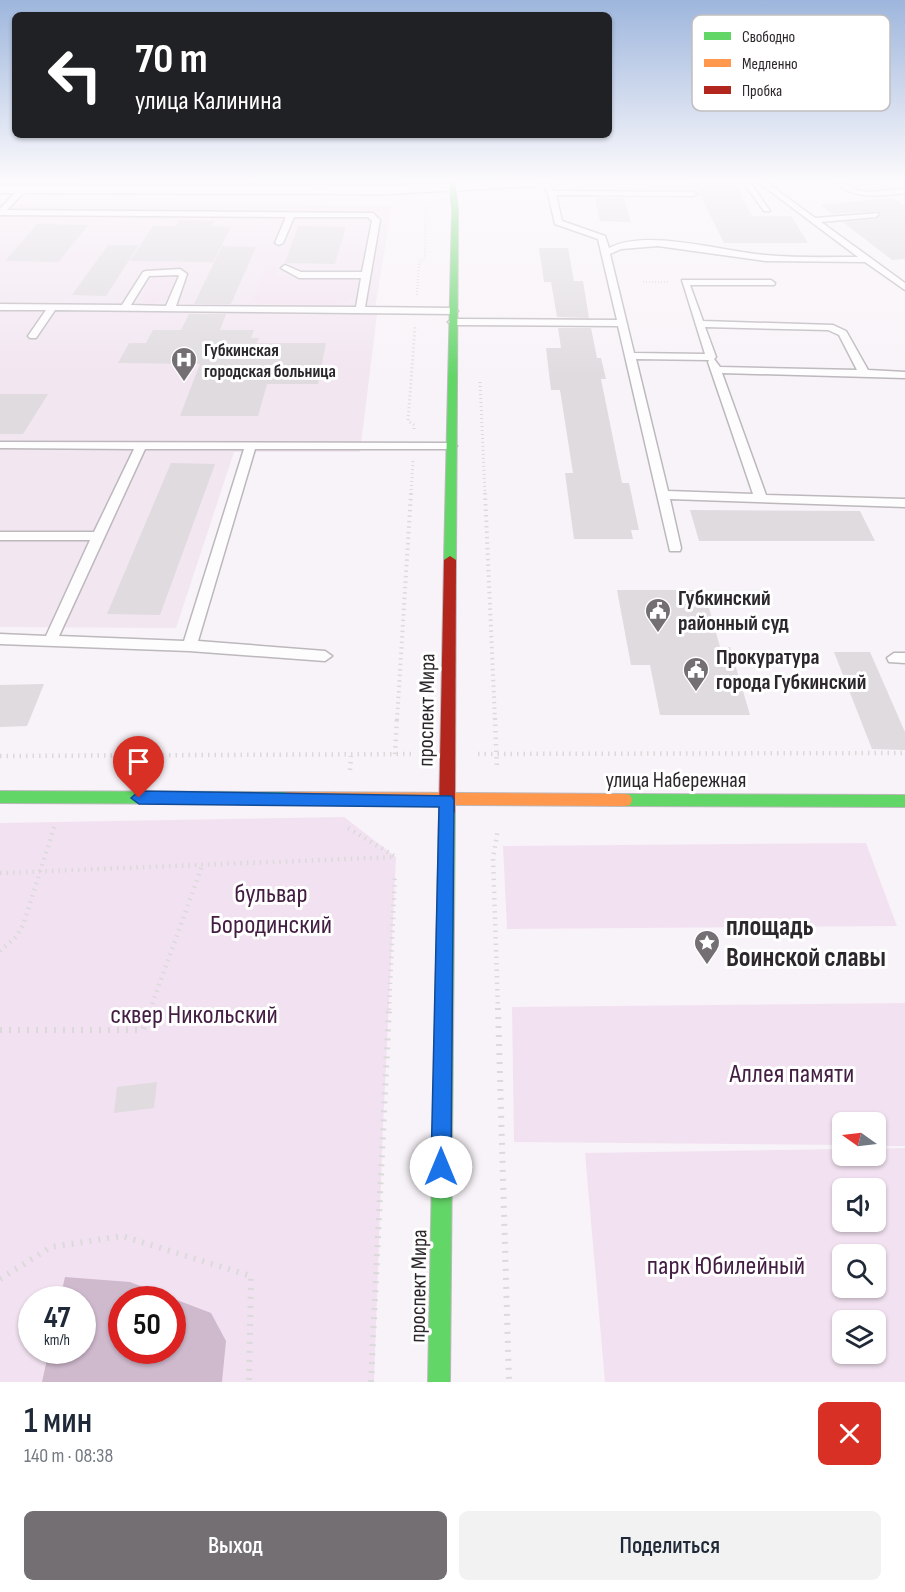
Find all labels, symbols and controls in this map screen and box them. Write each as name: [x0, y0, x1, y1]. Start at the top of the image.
legend: [692, 15, 890, 111]
text: Свободно: [742, 28, 795, 47]
text: 70 m: [135, 34, 208, 85]
icon: left: [36, 36, 114, 114]
text: Медленно: [742, 55, 798, 74]
text: Пробка: [742, 82, 782, 101]
text: улица Калинина: [135, 85, 282, 117]
place label: Губкинская городская больница: [204, 340, 336, 382]
hospital icon: Губкинская городская больница: [169, 345, 199, 383]
place label: Губкинский районный суд: [678, 585, 789, 637]
public building icon: Губкинский районный суд: [643, 596, 673, 634]
place label: Прокуратура города Губкинский: [716, 644, 866, 696]
street label: проспект Мира: [413, 653, 441, 767]
public building icon: Прокуратура города Губкинский: [681, 655, 711, 693]
pin: [113, 736, 164, 798]
icon: arrive: [122, 745, 155, 778]
street label: улица Набережная: [606, 767, 746, 794]
park label: бульвар Бородинский: [210, 878, 332, 941]
place label: площадь Воинской славы: [726, 911, 886, 974]
place icon: площадь Воинской славы: [692, 928, 722, 966]
park label: сквер Никольский: [110, 999, 278, 1031]
park label: Аллея памяти: [729, 1058, 854, 1090]
north arrow: [832, 1112, 886, 1166]
map controls: [832, 1112, 886, 1364]
position arrow: [409, 1135, 473, 1199]
button: sound: [832, 1178, 886, 1232]
street label: проспект Мира: [405, 1229, 433, 1343]
button: search: [832, 1244, 886, 1298]
park label: парк Юбилейный: [647, 1250, 805, 1282]
speed limit sign: 50: [108, 1286, 186, 1364]
text: 47: [44, 1300, 70, 1336]
button: layers: [832, 1310, 886, 1364]
text: km/h: [44, 1331, 70, 1350]
text: 1 мин: [24, 1400, 92, 1443]
button: close: [818, 1402, 881, 1465]
text: 140 m · 08:38: [24, 1444, 113, 1468]
button: Выход: [24, 1511, 447, 1580]
button: Поделиться: [459, 1511, 881, 1580]

